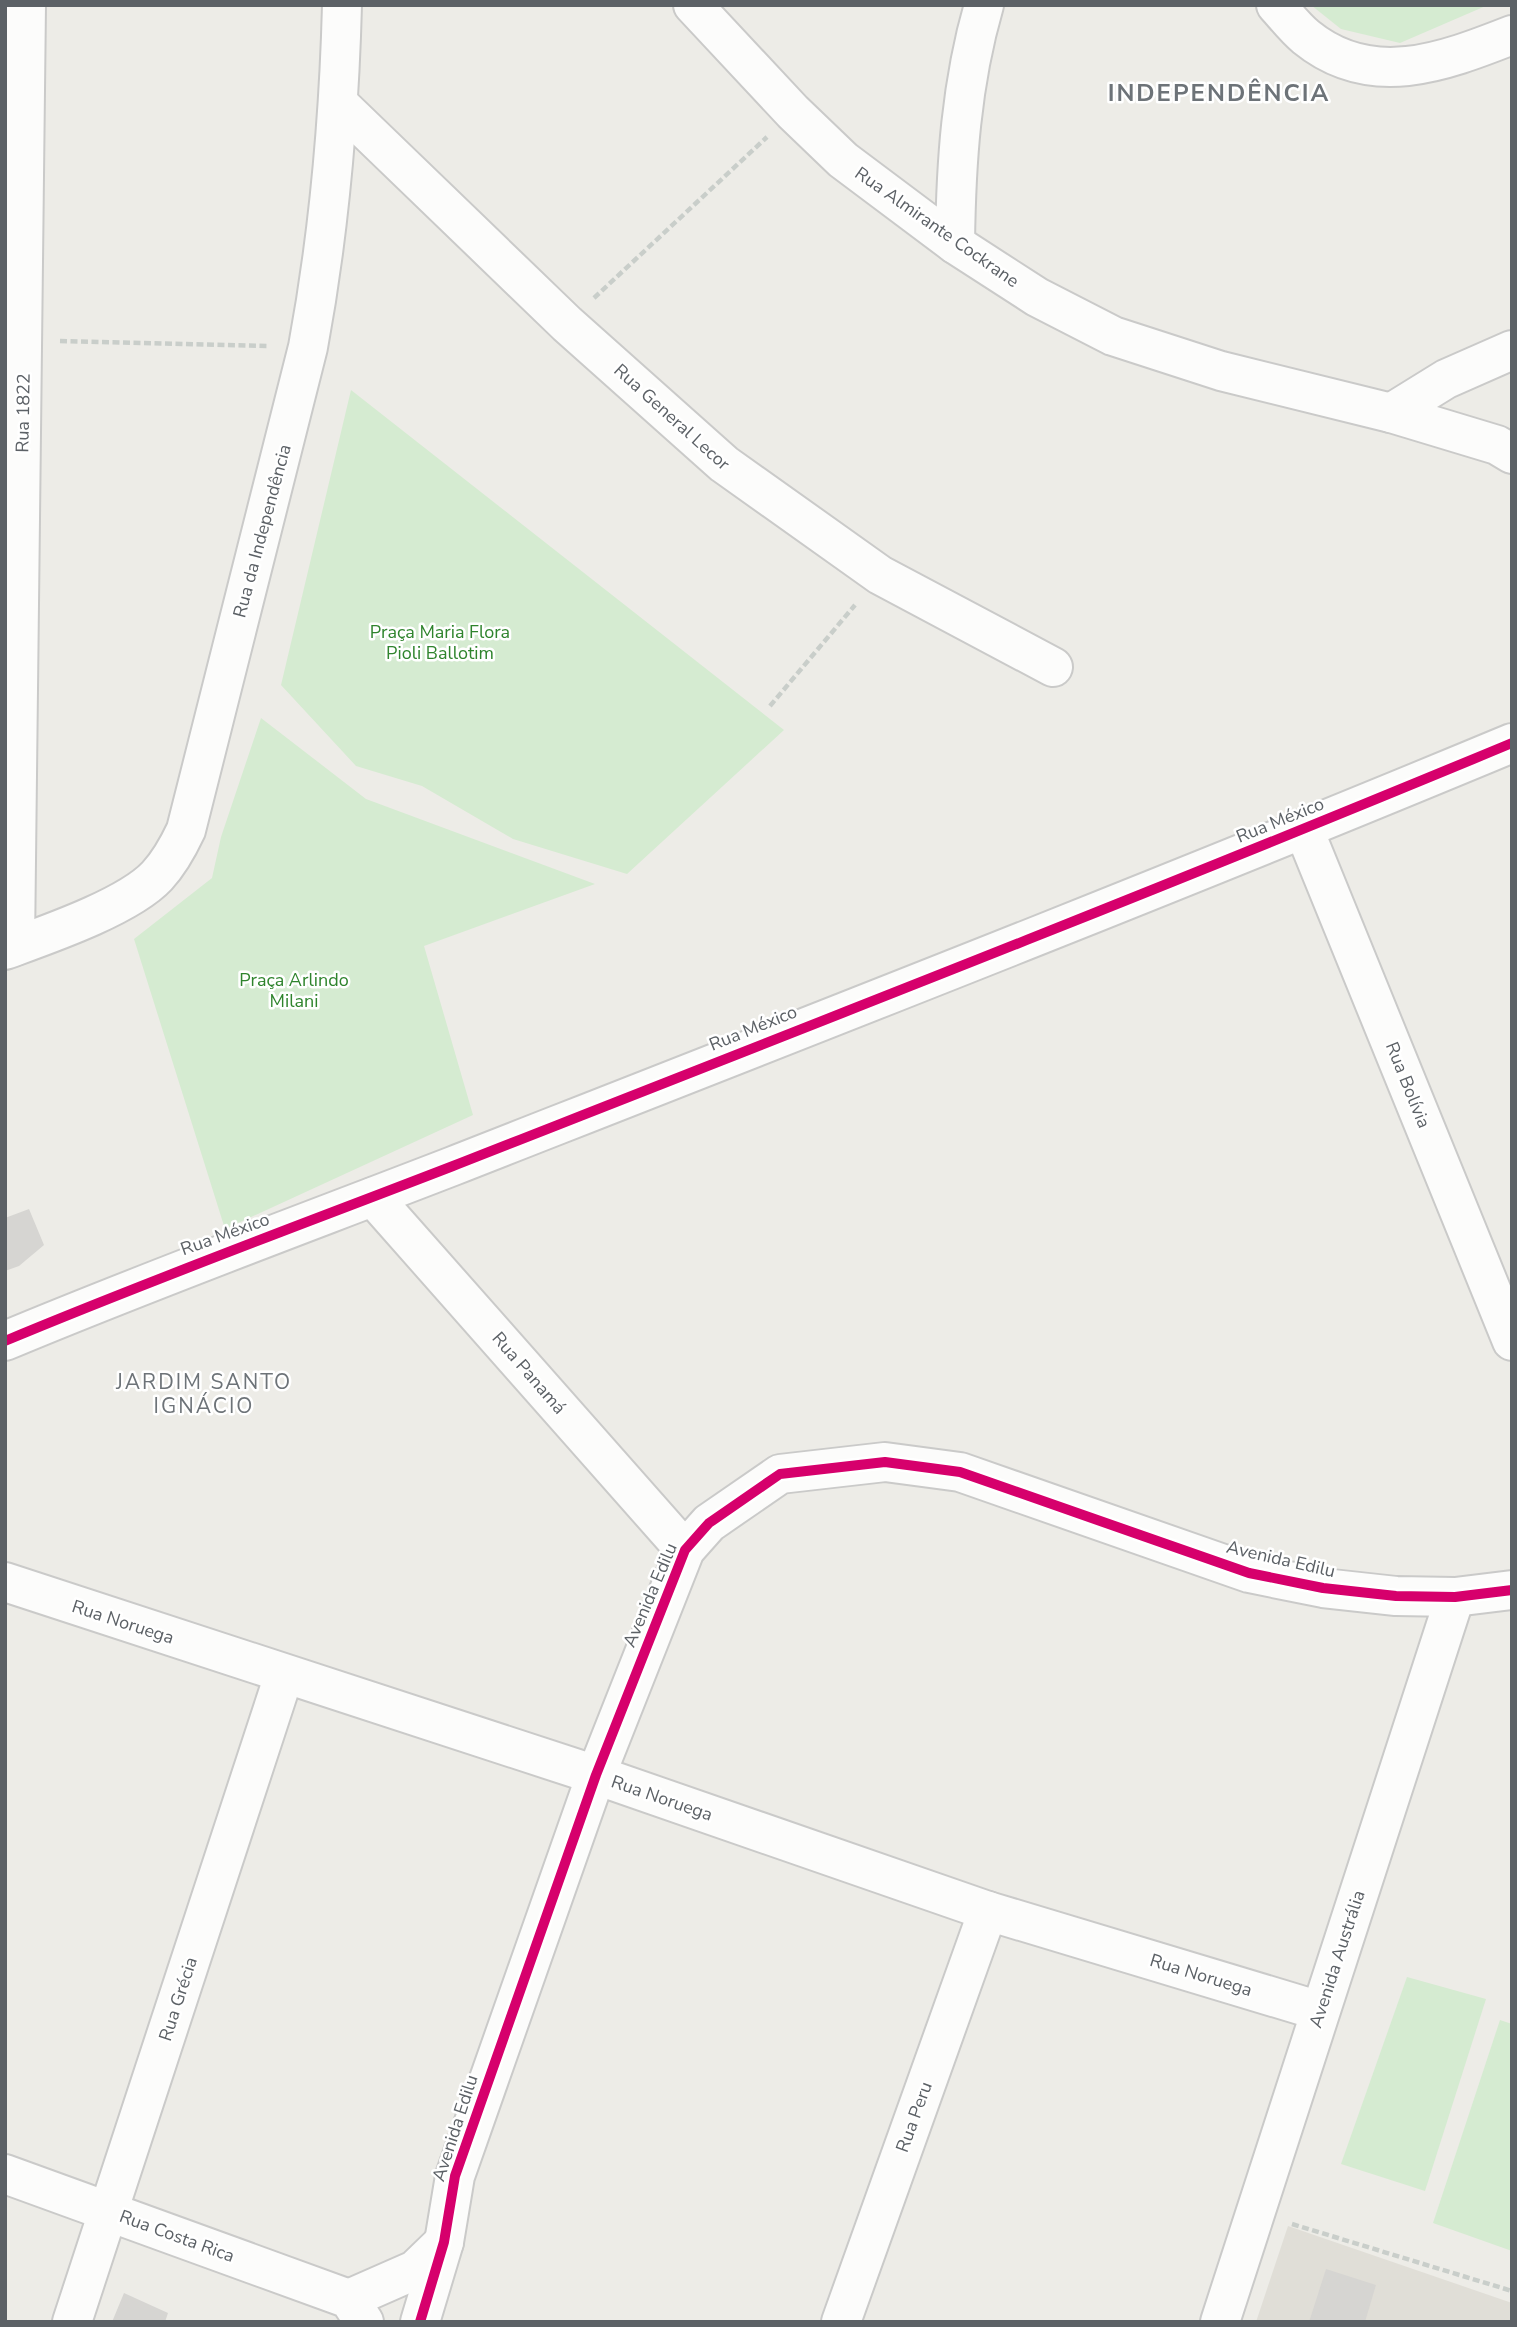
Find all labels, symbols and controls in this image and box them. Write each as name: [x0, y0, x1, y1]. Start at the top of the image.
district label: INDEPENDÊNCIA: [1108, 77, 1330, 109]
street label: Rua Almirante Cockrane: [850, 161, 1024, 293]
street label: Rua General Lecor: [609, 358, 736, 476]
street label: Rua 1822: [10, 373, 36, 453]
street label: Rua da Independência: [227, 442, 297, 620]
park label: Praça Maria Flora Pioli Ballotim: [370, 620, 510, 665]
street label: Rua México: [1232, 791, 1328, 849]
park label: Praça Arlindo Milani: [239, 968, 349, 1013]
street label: Rua México: [705, 999, 801, 1057]
street label: Rua Bolívia: [1380, 1038, 1436, 1132]
street label: Rua México: [177, 1207, 273, 1261]
street label: Rua Panamá: [487, 1327, 571, 1419]
district label: JARDIM SANTO IGNÁCIO: [115, 1368, 292, 1420]
street label: Avenida Edilu: [1224, 1535, 1338, 1583]
street label: Avenida Edilu: [617, 1539, 683, 1651]
street label: Rua Noruega: [69, 1594, 177, 1650]
street label: Rua Noruega: [608, 1769, 716, 1827]
street label: Avenida Austrália: [1303, 1887, 1371, 2031]
street label: Rua Noruega: [1147, 1948, 1255, 2002]
street label: Rua Grécia: [153, 1954, 203, 2044]
street label: Avenida Edilu: [426, 2072, 484, 2184]
street label: Rua Peru: [890, 2078, 938, 2156]
street label: Rua Costa Rica: [116, 2204, 238, 2268]

